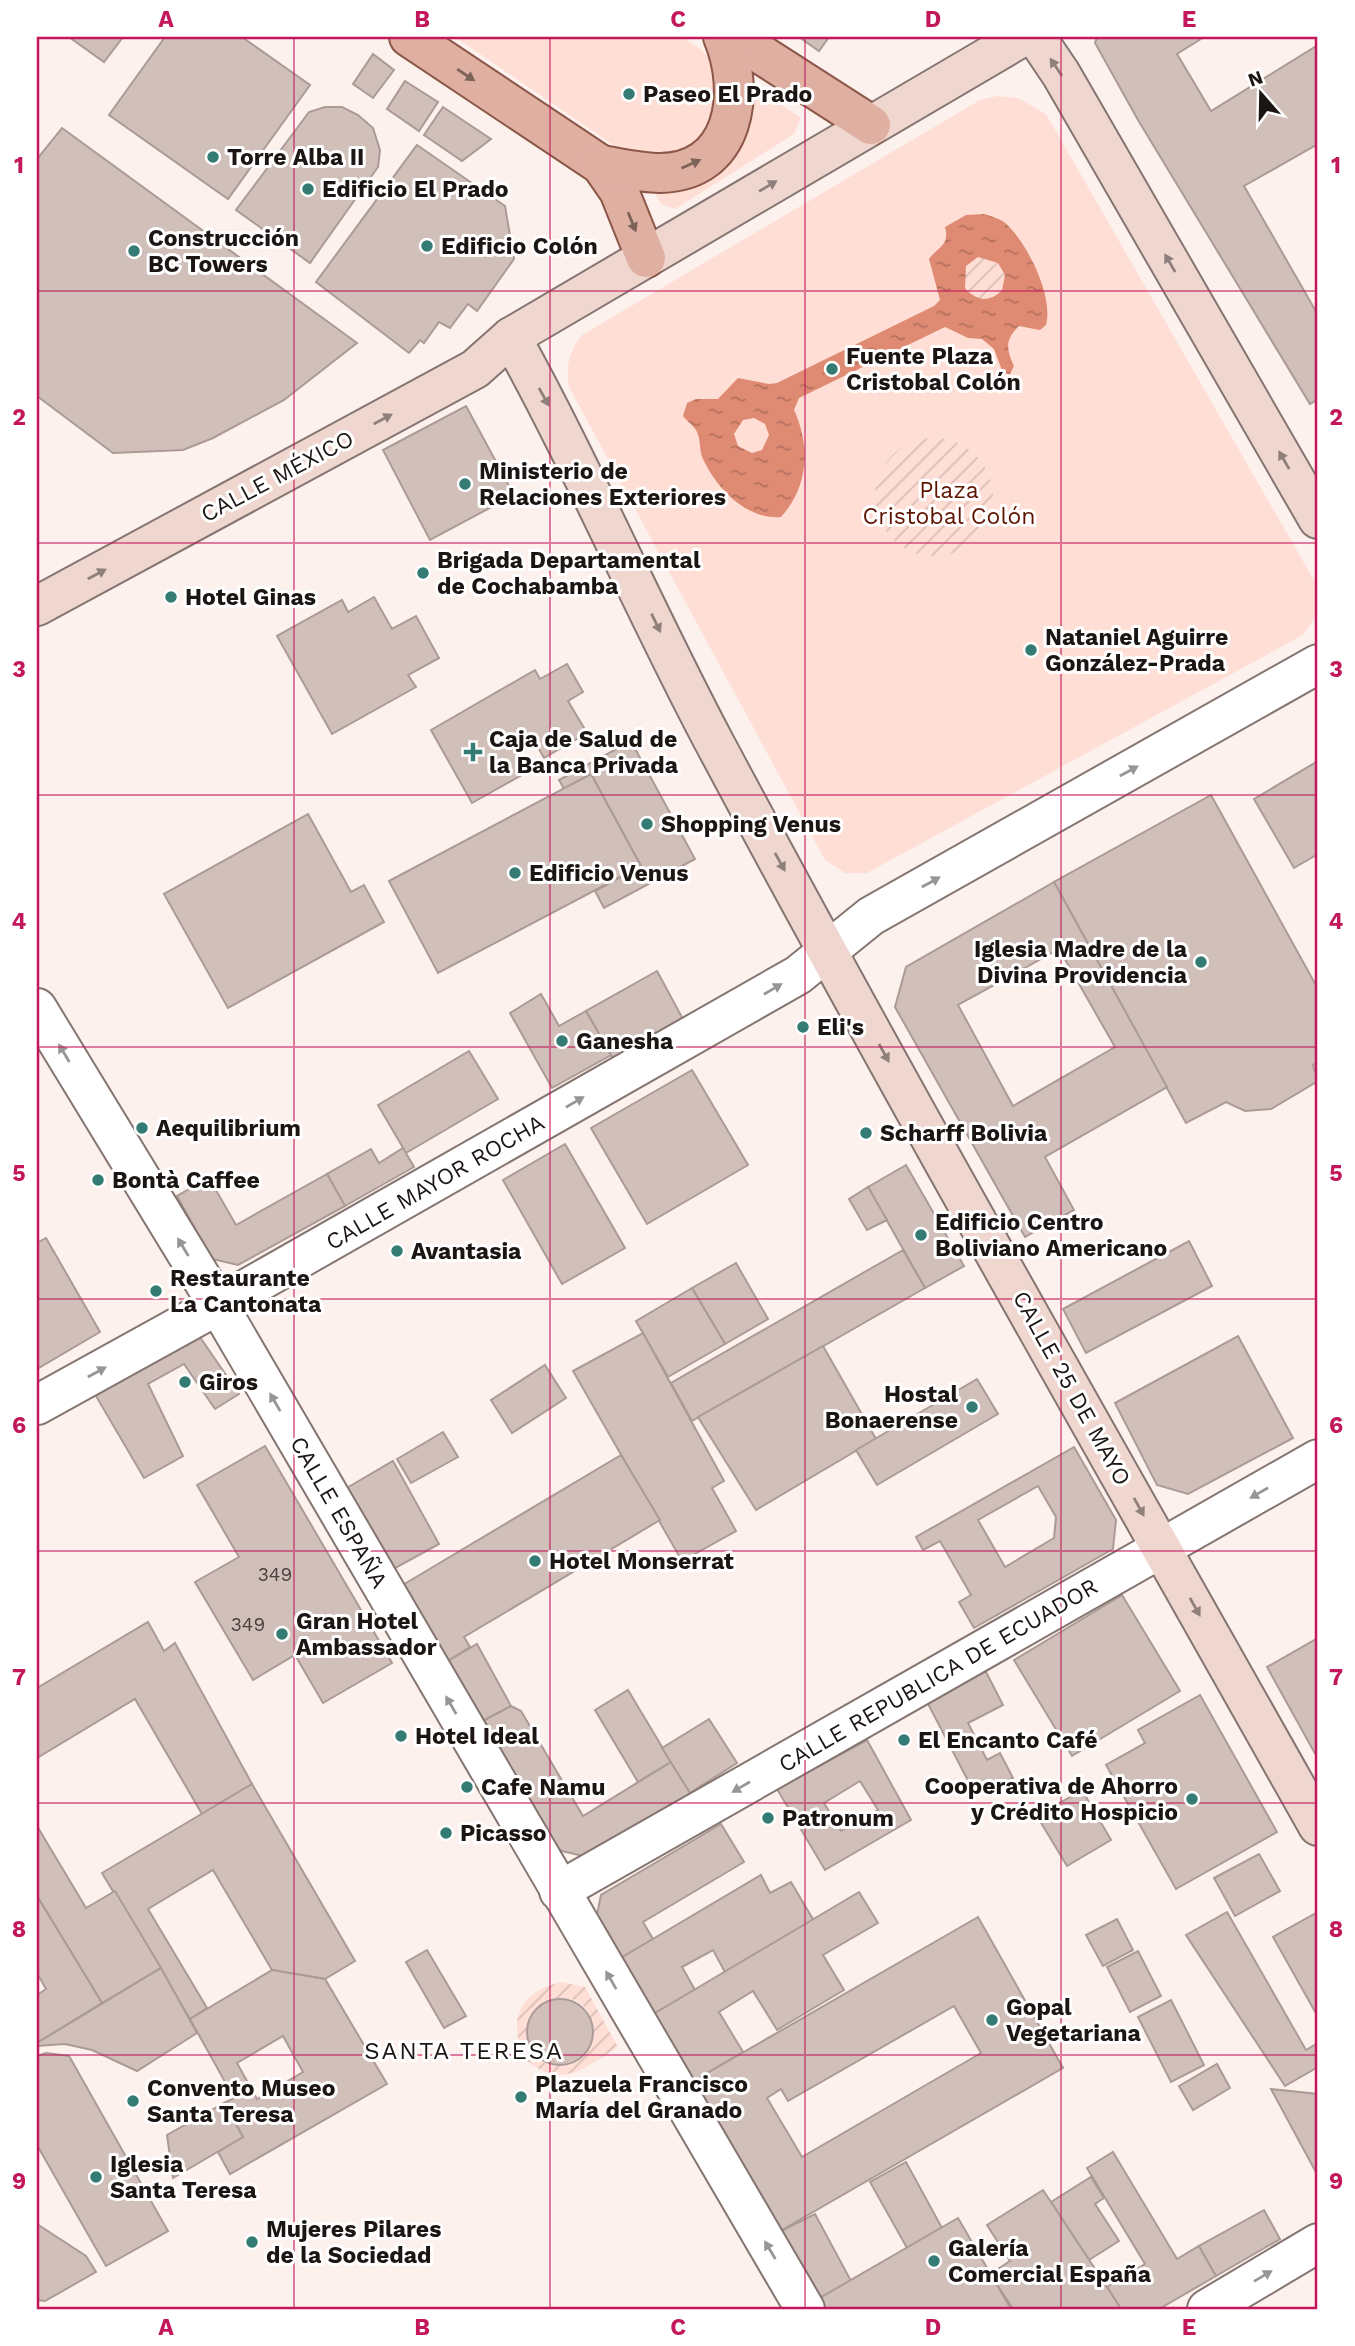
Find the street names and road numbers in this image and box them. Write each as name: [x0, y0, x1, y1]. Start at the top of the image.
street label: CALLE MÉXICO: [196, 425, 358, 528]
street label: CALLE MAYOR ROCHA: [321, 1109, 549, 1256]
street label: CALLE 25 DE MAYO: [1007, 1286, 1136, 1490]
street label: CALLE ESPAÑA: [284, 1432, 393, 1593]
street label: CALLE REPUBLICA DE ECUADOR: [774, 1573, 1103, 1778]

